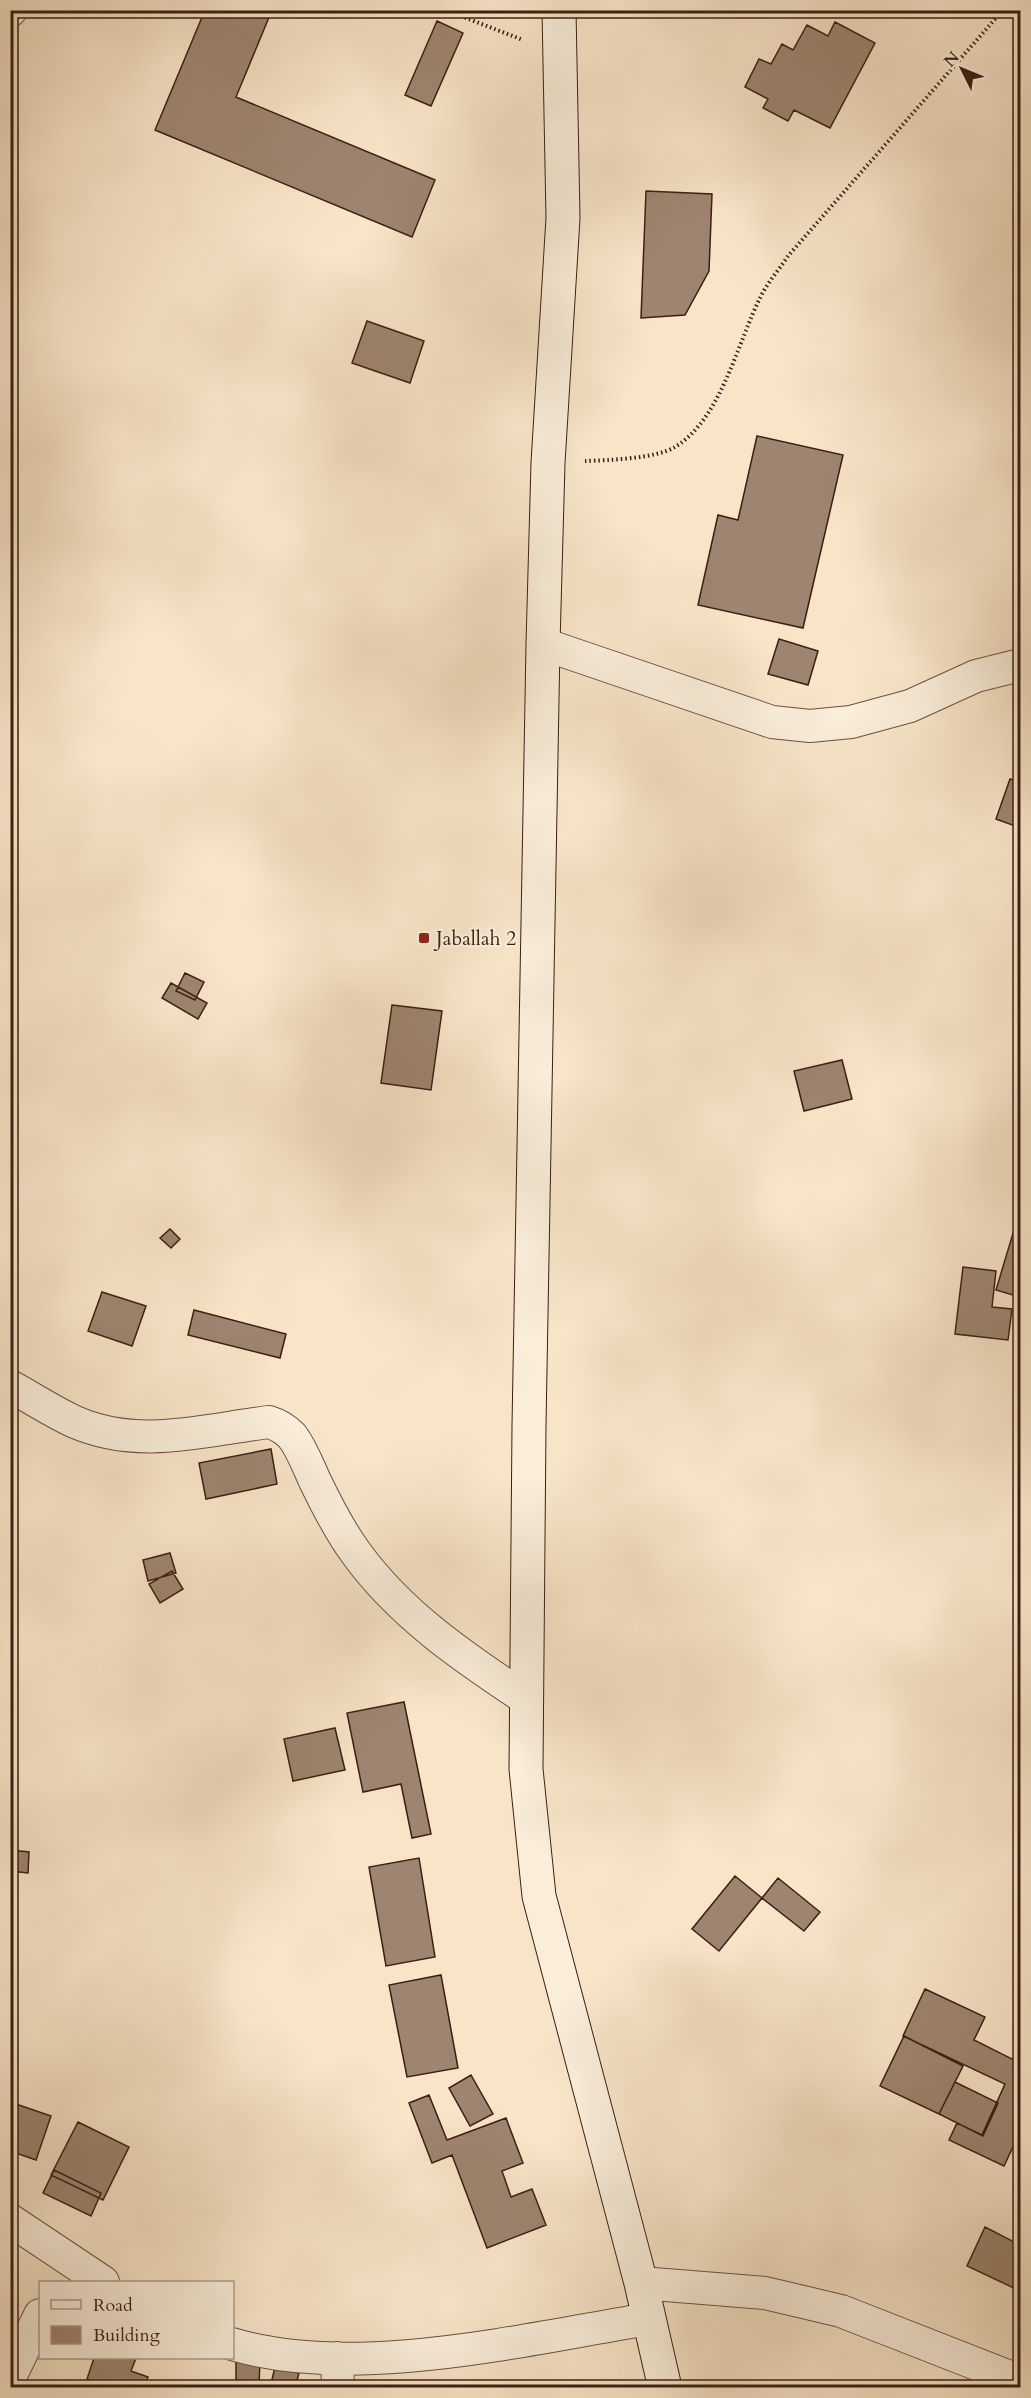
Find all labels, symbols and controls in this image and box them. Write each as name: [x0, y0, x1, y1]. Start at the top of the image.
north arrow: [932, 39, 992, 99]
text: N: [939, 47, 965, 72]
place label: Jaballah 2: [433, 925, 516, 952]
marker: Jaballah 2: [417, 931, 431, 945]
legend: [39, 2281, 234, 2359]
text: Road: [93, 2293, 133, 2318]
text: Building: [93, 2323, 161, 2348]

